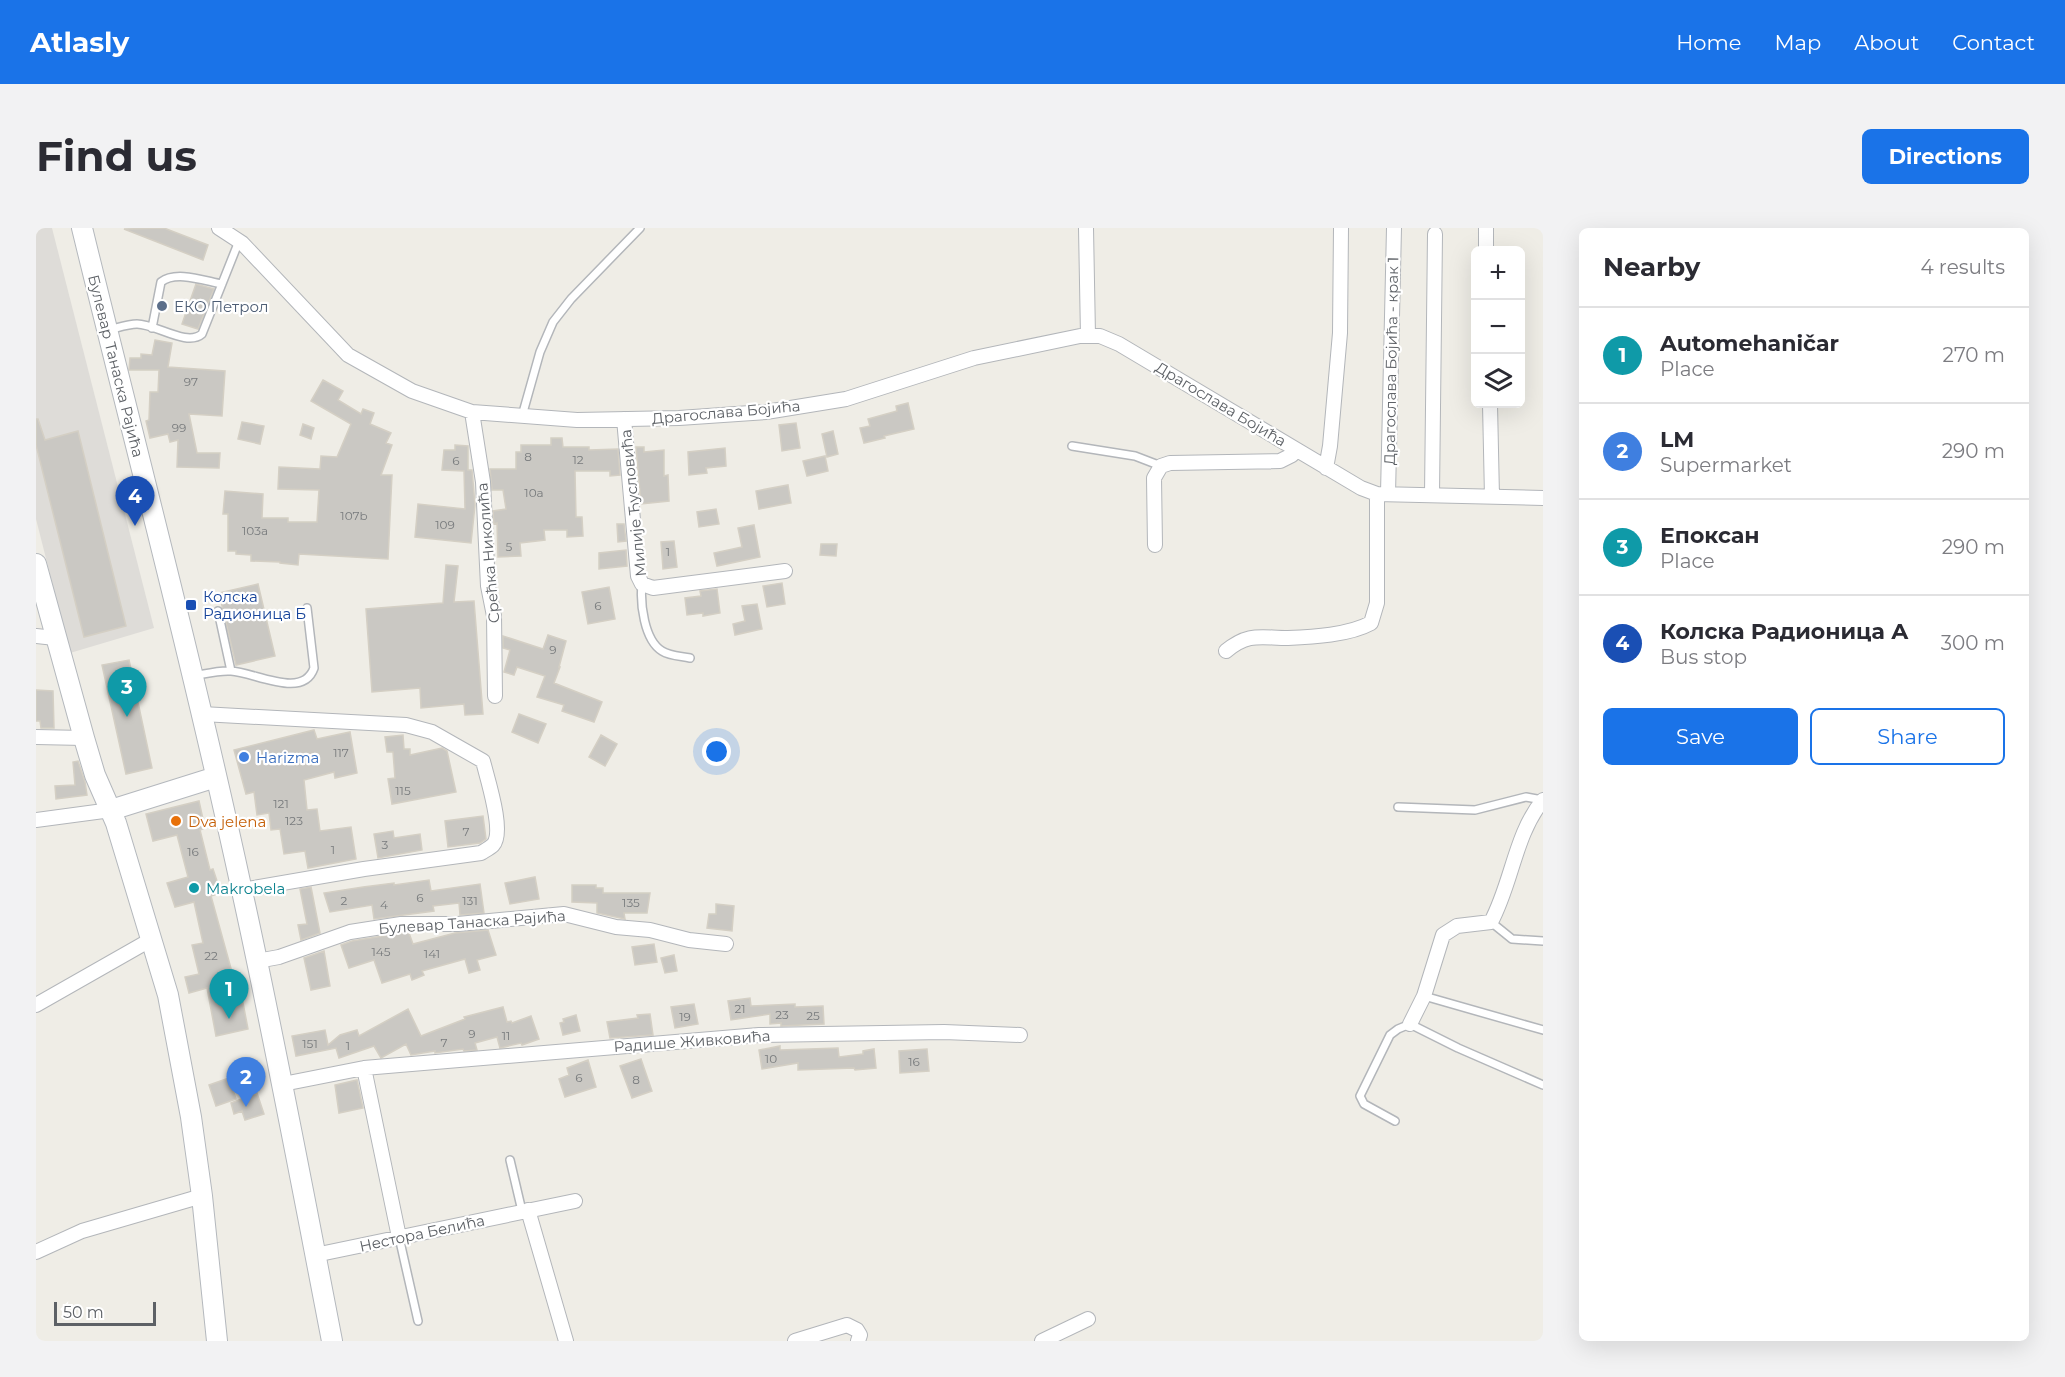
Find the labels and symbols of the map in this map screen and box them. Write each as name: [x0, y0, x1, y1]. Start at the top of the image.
street label: Драгослава Бојића - крак 1: [1380, 257, 1402, 465]
street label: Булевар Танаска Рајића: [84, 273, 148, 459]
place label: ЕКО Петрол: [174, 297, 268, 316]
marker: ЕКО Петрол: [155, 299, 169, 313]
street label: Драгослава Бојића: [1152, 357, 1290, 451]
house number: 97: [184, 374, 198, 389]
street label: Драгослава Бојића: [651, 396, 801, 428]
house number: 99: [172, 420, 186, 435]
street label: Милије Ћусловића: [616, 428, 650, 578]
house number: 8: [524, 449, 532, 464]
house number: 12: [572, 452, 584, 467]
house number: 6: [452, 453, 460, 468]
pin: 4: [116, 476, 154, 526]
street label: Срећка Николића: [472, 482, 504, 624]
house number: 10a: [524, 485, 544, 500]
house number: 107b: [340, 508, 368, 523]
house number: 109: [435, 517, 455, 532]
house number: 103a: [242, 523, 268, 538]
house number: 5: [506, 539, 513, 554]
house number: 1: [666, 544, 670, 559]
place label: Колска Радионица Б: [203, 587, 306, 623]
marker: Колска Радионица Б: [184, 598, 198, 612]
house number: 6: [594, 598, 602, 613]
house number: 9: [549, 642, 557, 657]
pin: 3: [108, 668, 146, 717]
your location: [702, 737, 731, 766]
house number: 117: [333, 745, 349, 760]
place label: Harizma: [256, 748, 319, 767]
marker: Harizma: [237, 750, 251, 764]
house number: 115: [395, 783, 411, 798]
house number: 121: [273, 796, 289, 811]
place label: Dva jelena: [188, 812, 266, 831]
house number: 123: [285, 813, 303, 828]
marker: Dva jelena: [169, 814, 183, 828]
house number: 7: [462, 824, 470, 839]
house number: 3: [382, 837, 389, 852]
house number: 1: [331, 842, 335, 857]
house number: 16: [187, 844, 199, 859]
place label: Makrobela: [206, 879, 285, 898]
marker: Makrobela: [187, 881, 201, 895]
house number: 6: [416, 890, 424, 905]
house number: 2: [341, 893, 348, 908]
house number: 131: [462, 893, 478, 908]
house number: 135: [622, 895, 640, 910]
house number: 4: [380, 897, 388, 912]
street label: Булевар Танаска Рајића: [378, 906, 566, 938]
house number: 145: [371, 944, 391, 959]
house number: 141: [424, 946, 440, 961]
house number: 22: [204, 948, 218, 963]
pin: 1: [210, 970, 248, 1019]
house number: 21: [734, 1001, 746, 1016]
house number: 23: [775, 1007, 789, 1022]
house number: 25: [806, 1008, 820, 1023]
house number: 19: [679, 1009, 691, 1024]
house number: 9: [468, 1026, 476, 1041]
street label: Радише Живковића: [613, 1026, 771, 1056]
house number: 11: [502, 1028, 510, 1043]
house number: 7: [440, 1035, 448, 1050]
house number: 151: [302, 1036, 318, 1051]
house number: 1: [346, 1038, 350, 1053]
house number: 10: [765, 1051, 777, 1066]
house number: 16: [908, 1054, 920, 1069]
pin: 2: [226, 1058, 266, 1107]
house number: 6: [575, 1070, 583, 1085]
house number: 8: [632, 1072, 640, 1087]
street label: Нестора Белића: [358, 1210, 486, 1256]
scale bar: [54, 1299, 156, 1326]

